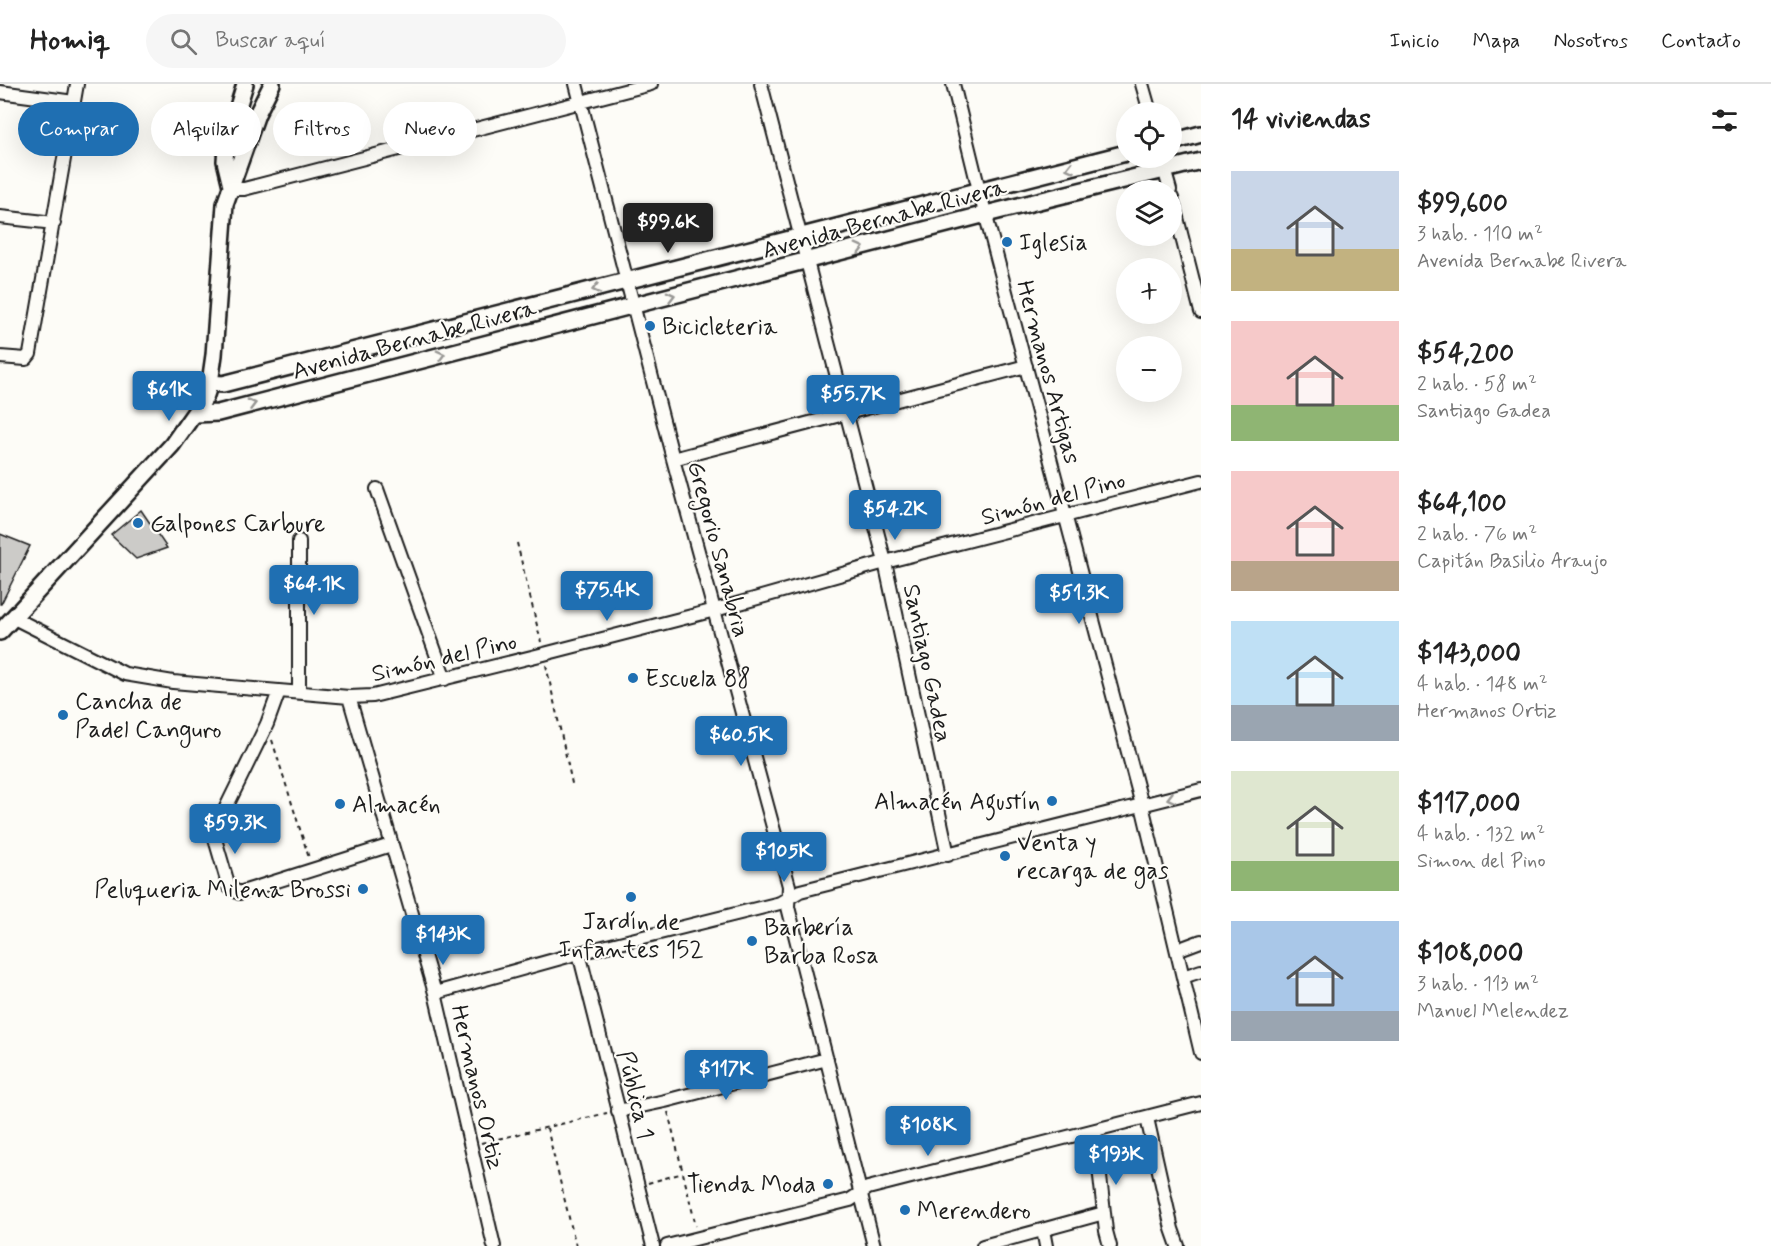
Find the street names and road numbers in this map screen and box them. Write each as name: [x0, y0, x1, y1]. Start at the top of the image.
street label: Avenida Bernabe Rivera: [759, 172, 1010, 267]
street label: Hermanos Artigas: [1008, 277, 1087, 468]
street label: Avenida Bernabe Rivera: [289, 293, 540, 388]
street label: Gregorio Sanabria: [677, 458, 756, 642]
street label: Simón del Pino: [978, 465, 1129, 534]
street label: Santiago Gadea: [895, 581, 958, 745]
street label: Simón del Pino: [369, 627, 520, 690]
street label: Hermanos Ortiz: [443, 1002, 511, 1173]
street label: Pública 1: [609, 1048, 661, 1143]

